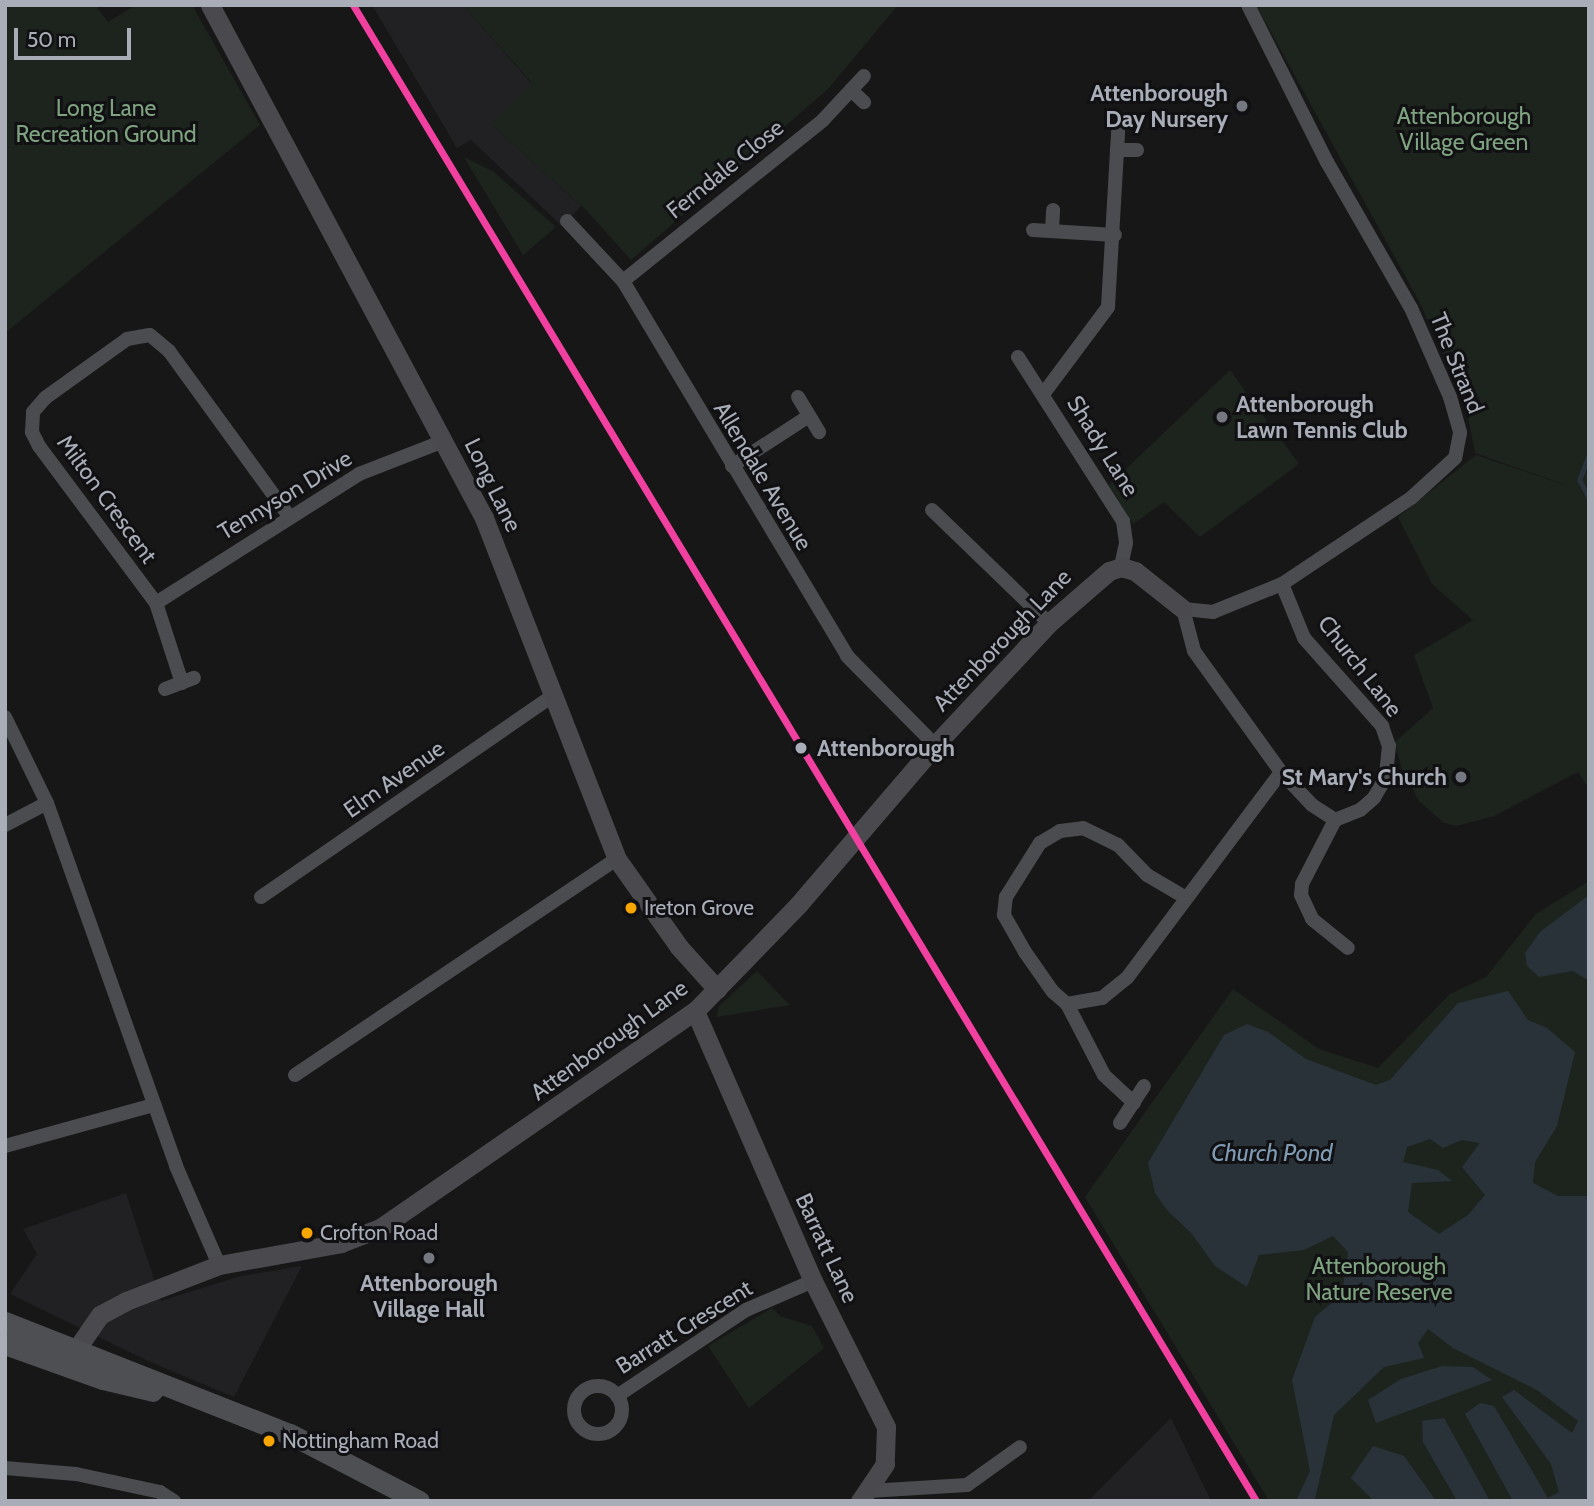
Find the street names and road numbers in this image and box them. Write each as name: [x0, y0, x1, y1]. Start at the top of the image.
street label: Ferndale Close: [661, 113, 789, 225]
street label: The Strand: [1424, 309, 1490, 417]
street label: Shady Lane: [1061, 391, 1145, 501]
street label: Allendale Avenue: [708, 397, 818, 555]
street label: Milton Crescent: [51, 430, 163, 568]
street label: Long Lane: [459, 434, 527, 536]
street label: Tennyson Drive: [213, 444, 357, 546]
street label: Attenborough Lane: [927, 563, 1077, 717]
street label: Church Lane: [1312, 610, 1408, 722]
street label: Elm Avenue: [338, 734, 450, 824]
street label: Attenborough Lane: [525, 974, 693, 1106]
street label: Barratt Lane: [790, 1189, 864, 1307]
street label: Barratt Crescent: [611, 1274, 757, 1380]

